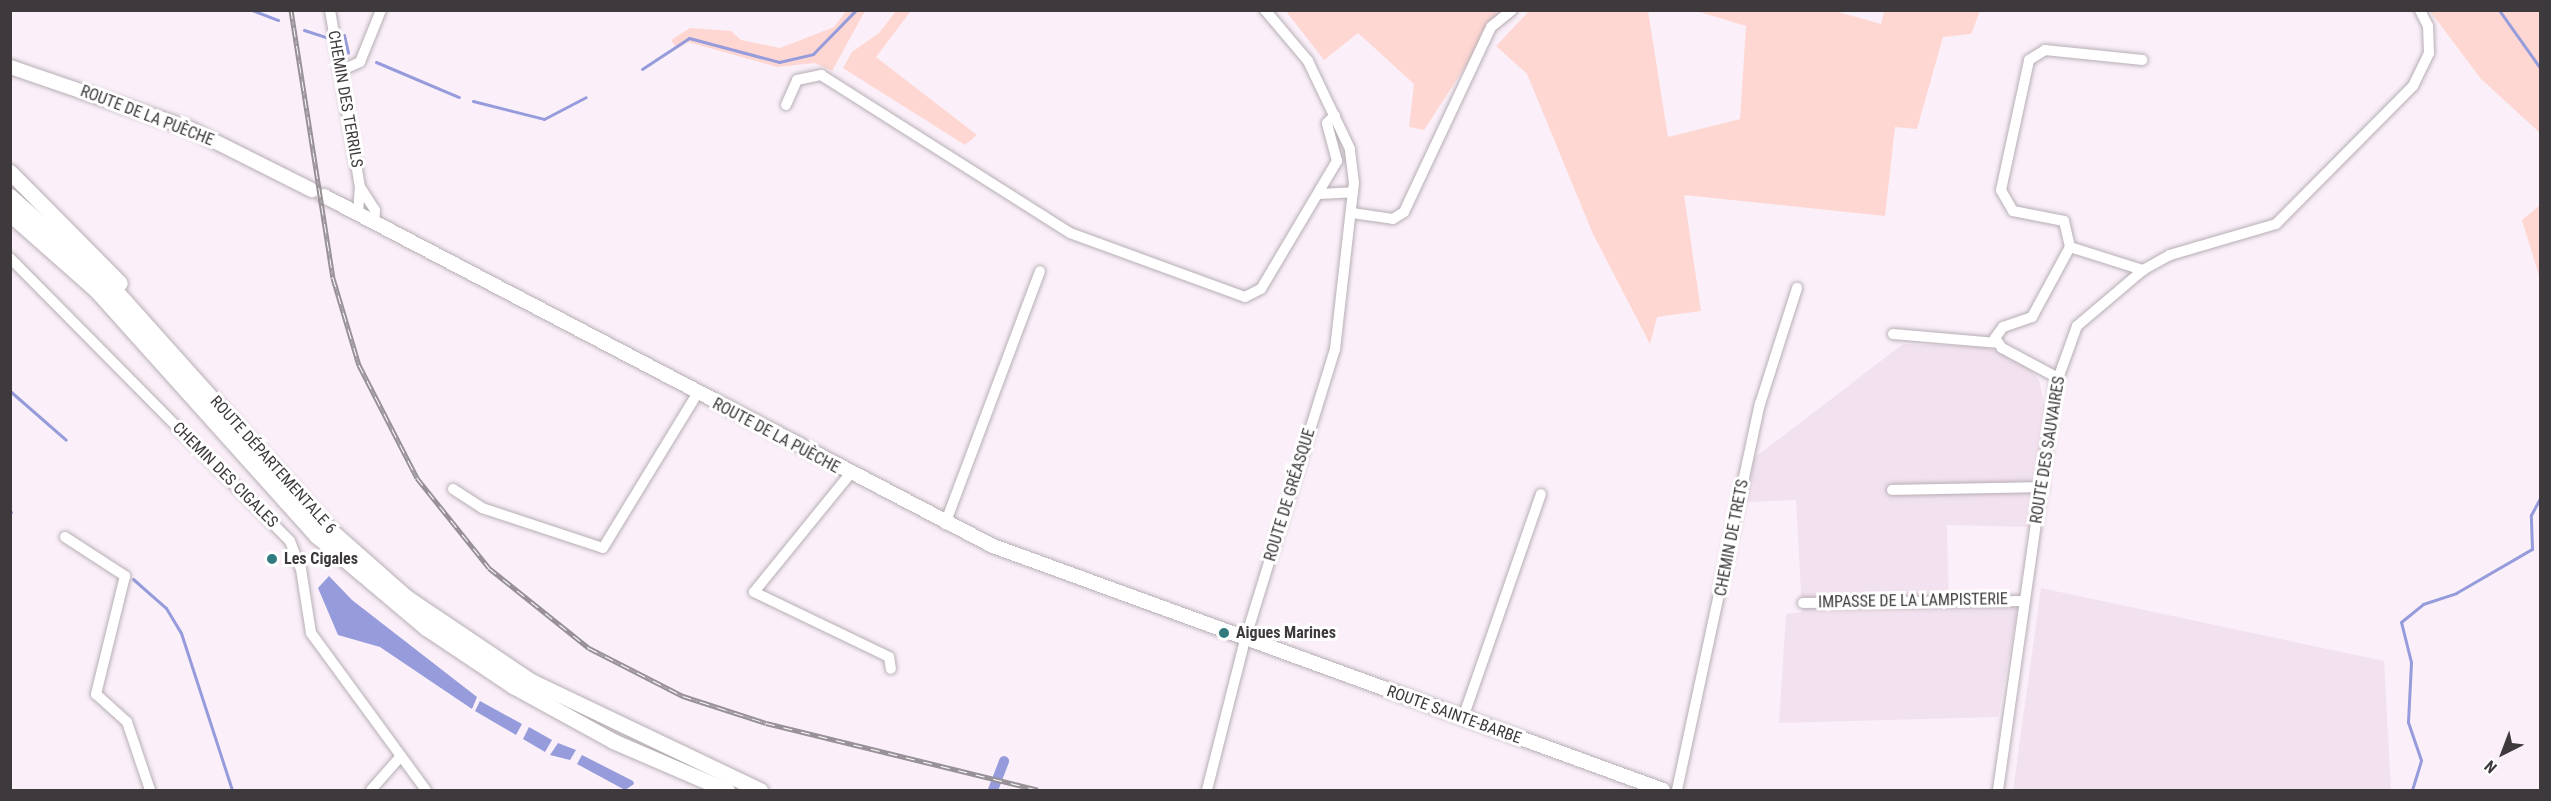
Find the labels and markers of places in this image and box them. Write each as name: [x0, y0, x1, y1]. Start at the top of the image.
place label: Les Cigales: [284, 549, 358, 569]
marker: Les Cigales: [265, 552, 279, 566]
place label: Aigues Marines: [1236, 623, 1336, 643]
marker: Aigues Marines: [1217, 626, 1231, 640]

